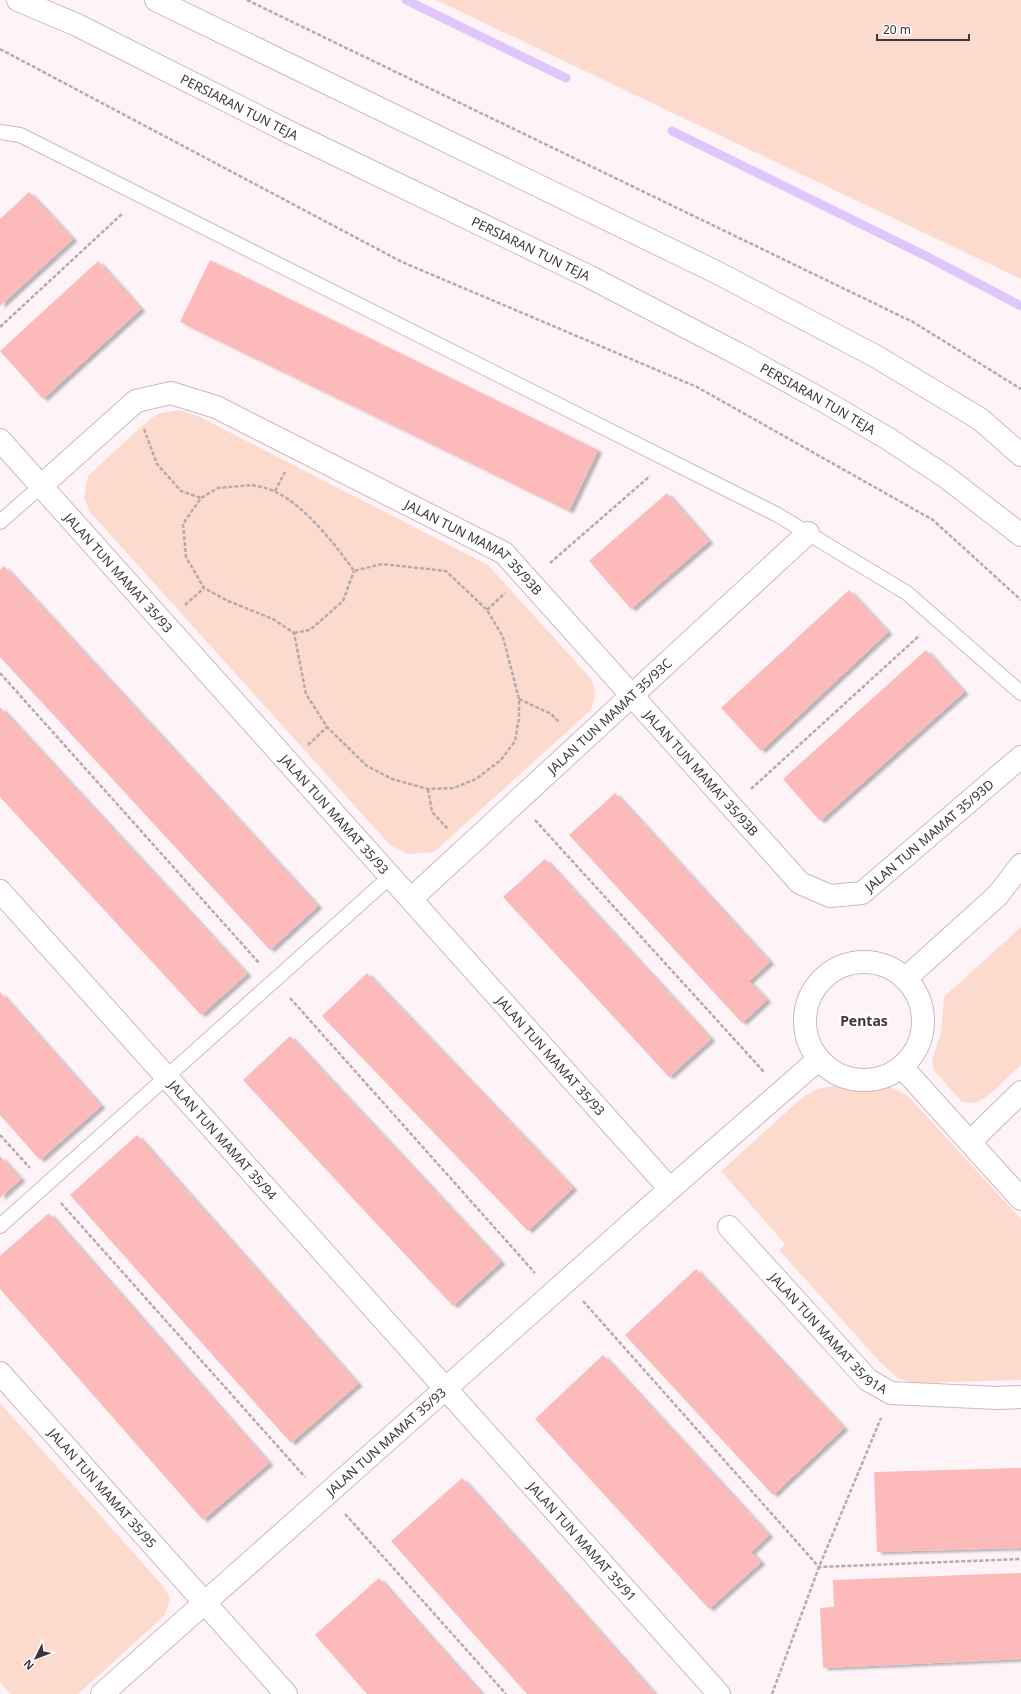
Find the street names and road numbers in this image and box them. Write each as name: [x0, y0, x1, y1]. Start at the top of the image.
street label: PERSIARAN TUN TEJA: [177, 70, 302, 144]
street label: PERSIARAN TUN TEJA: [468, 212, 594, 285]
street label: PERSIARAN TUN TEJA: [757, 359, 880, 439]
street label: JALAN TUN MAMAT 35/93B: [400, 494, 546, 599]
street label: JALAN TUN MAMAT 35/93: [59, 507, 177, 636]
street label: JALAN TUN MAMAT 35/93C: [542, 654, 676, 779]
street label: JALAN TUN MAMAT 35/93B: [639, 705, 763, 840]
street label: JALAN TUN MAMAT 35/93: [275, 749, 393, 878]
street label: JALAN TUN MAMAT 35/93D: [859, 775, 998, 897]
street label: JALAN TUN MAMAT 35/93: [491, 990, 609, 1119]
street label: JALAN TUN MAMAT 35/94: [163, 1075, 282, 1204]
street label: JALAN TUN MAMAT 35/91A: [764, 1267, 891, 1398]
street label: JALAN TUN MAMAT 35/93: [321, 1383, 450, 1501]
street label: JALAN TUN MAMAT 35/95: [43, 1423, 161, 1552]
street label: JALAN TUN MAMAT 35/91: [523, 1476, 641, 1605]

